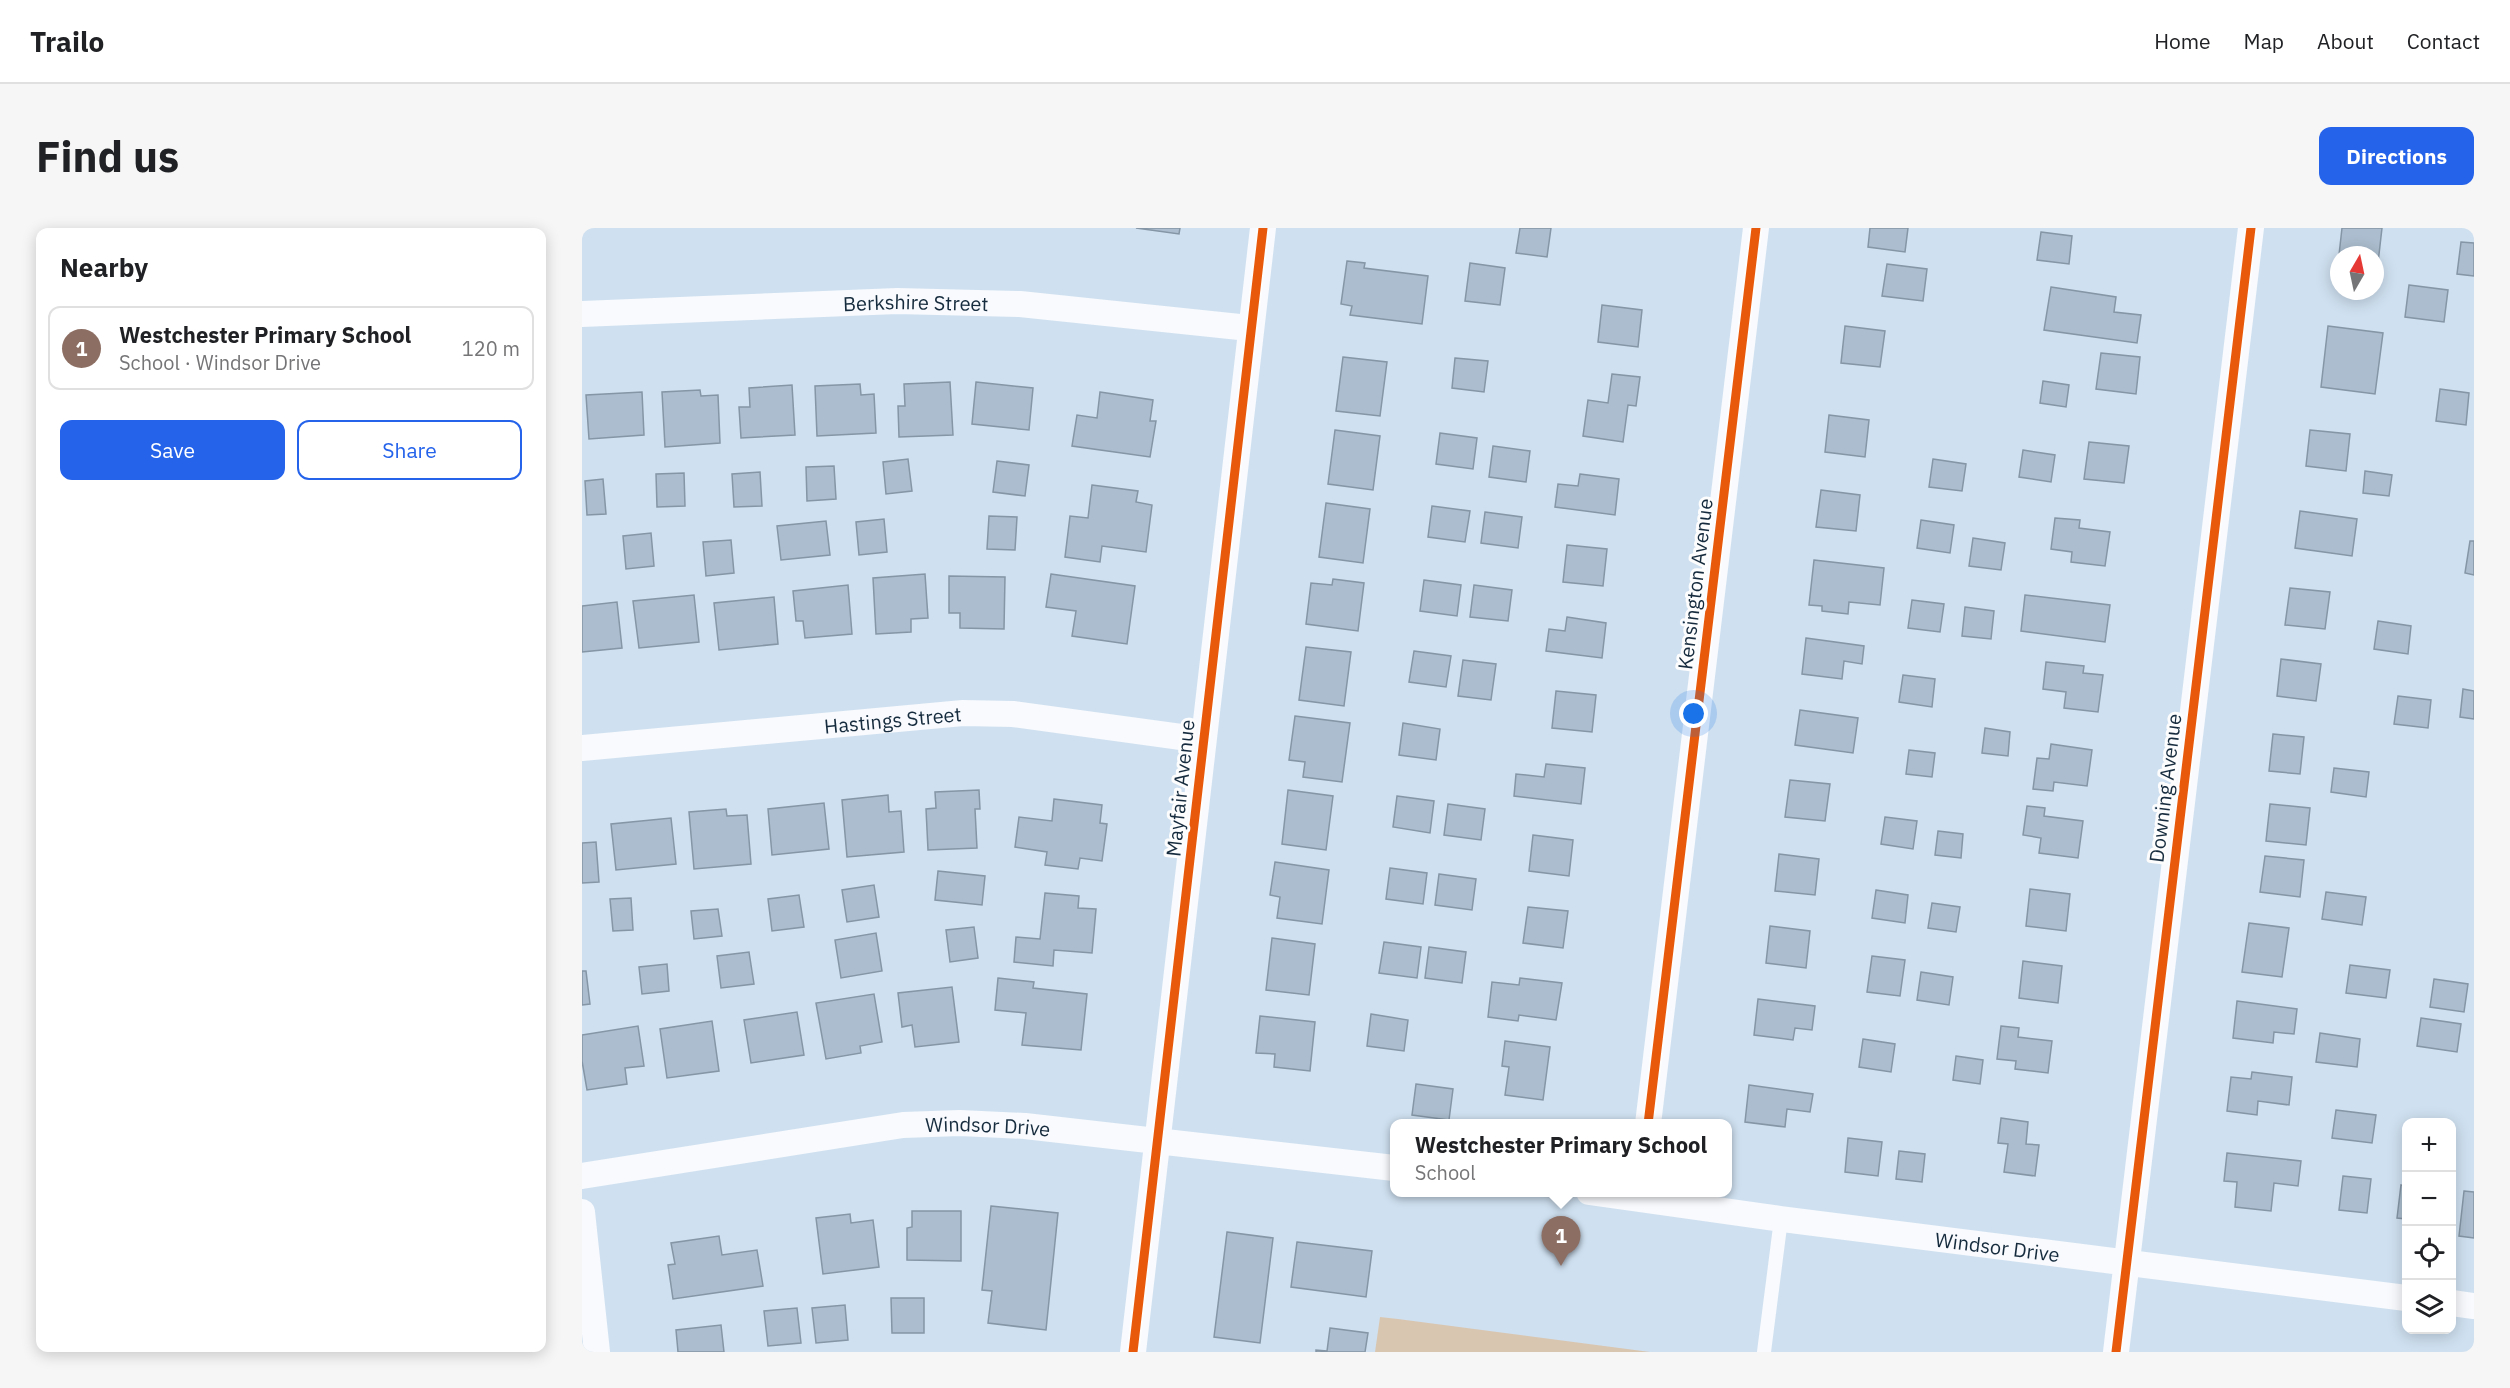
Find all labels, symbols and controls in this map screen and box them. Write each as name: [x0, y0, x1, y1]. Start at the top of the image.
text: Trailo: [30, 23, 104, 60]
text: Home: [2154, 27, 2211, 55]
text: Map: [2244, 27, 2284, 55]
text: About: [2317, 27, 2374, 55]
text: Contact: [2407, 27, 2480, 55]
button: Directions: [2319, 127, 2474, 185]
text: Find us: [36, 129, 179, 184]
north arrow: [2330, 246, 2384, 300]
text: Nearby: [60, 250, 148, 284]
street label: Berkshire Street: [842, 287, 989, 317]
text: Westchester Primary School: [119, 320, 411, 349]
text: 1: [76, 335, 88, 362]
text: 120 m: [462, 335, 520, 362]
text: School · Windsor Drive: [119, 349, 321, 376]
button: Save: [60, 420, 285, 480]
button: Share: [297, 420, 522, 480]
street label: Kensington Avenue: [1671, 497, 1719, 671]
your location: [1679, 699, 1708, 728]
street label: Hastings Street: [823, 700, 963, 739]
street label: Downing Avenue: [2142, 712, 2188, 864]
street label: Mayfair Avenue: [1159, 718, 1201, 858]
street label: Windsor Drive: [925, 1109, 1052, 1142]
map controls: [2402, 1118, 2456, 1334]
button: +: [2402, 1118, 2456, 1172]
popup: [1390, 1119, 1732, 1197]
text: Westchester Primary School: [1415, 1130, 1707, 1159]
text: School: [1415, 1159, 1476, 1186]
button: −: [2402, 1172, 2456, 1226]
pin: 1: [1542, 1216, 1580, 1266]
street label: Windsor Drive: [1934, 1225, 2061, 1268]
button: locate: [2402, 1226, 2456, 1280]
button: layers: [2402, 1280, 2456, 1334]

